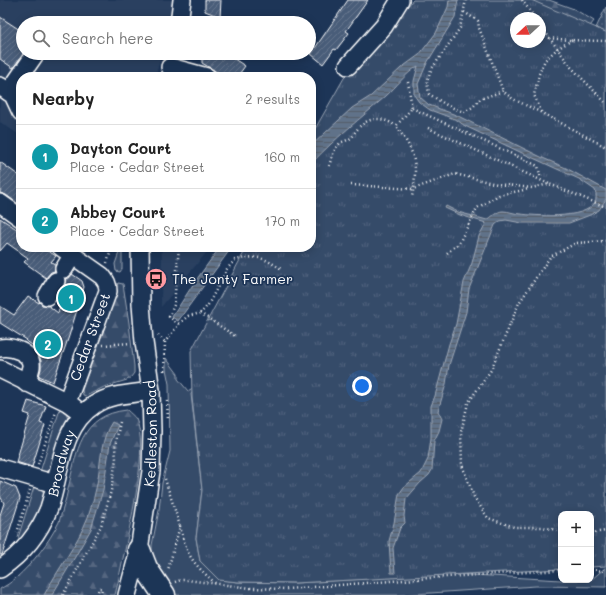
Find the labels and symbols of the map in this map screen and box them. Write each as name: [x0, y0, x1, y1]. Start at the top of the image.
north arrow: [510, 12, 546, 48]
bus stop icon: The Jonty Farmer: [143, 266, 169, 292]
place label: The Jonty Farmer: [172, 269, 293, 288]
pin: 1: [58, 283, 84, 313]
street label: Cedar Street: [65, 290, 114, 383]
pin: 2: [35, 329, 61, 359]
your location: [352, 376, 372, 396]
street label: Kedleston Road: [139, 379, 161, 488]
street label: Broadway: [43, 426, 80, 498]

